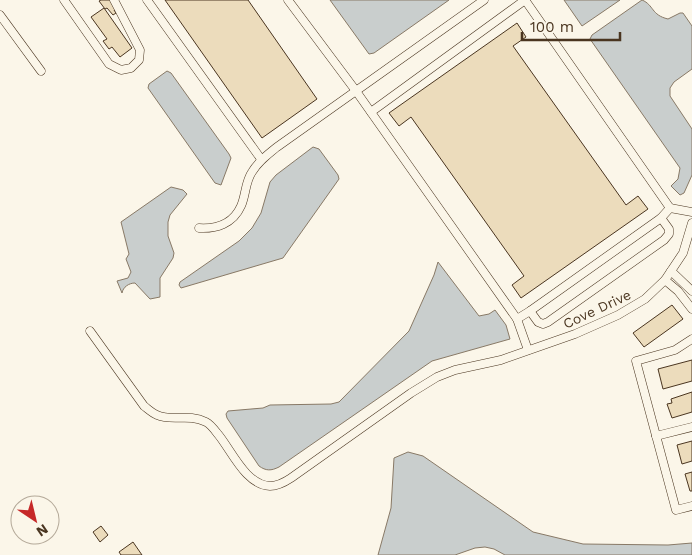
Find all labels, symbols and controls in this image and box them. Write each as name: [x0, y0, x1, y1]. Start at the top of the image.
scale bar: [522, 10, 620, 42]
text: 100 m: [530, 18, 574, 36]
street label: Cove Drive: [561, 286, 633, 332]
north arrow: [10, 495, 60, 545]
text: N: [34, 521, 51, 540]

